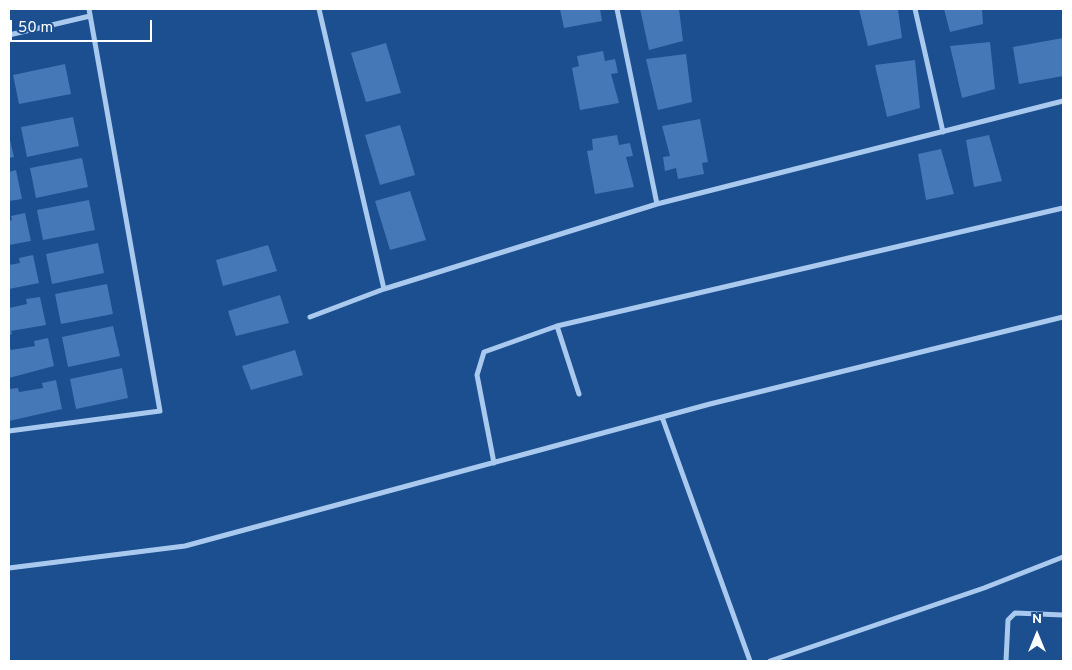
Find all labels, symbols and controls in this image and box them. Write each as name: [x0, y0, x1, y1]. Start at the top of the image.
scale bar: [12, 10, 155, 42]
text: 50 m: [18, 19, 53, 38]
north arrow: [1012, 610, 1062, 660]
text: N: [1032, 611, 1042, 628]

